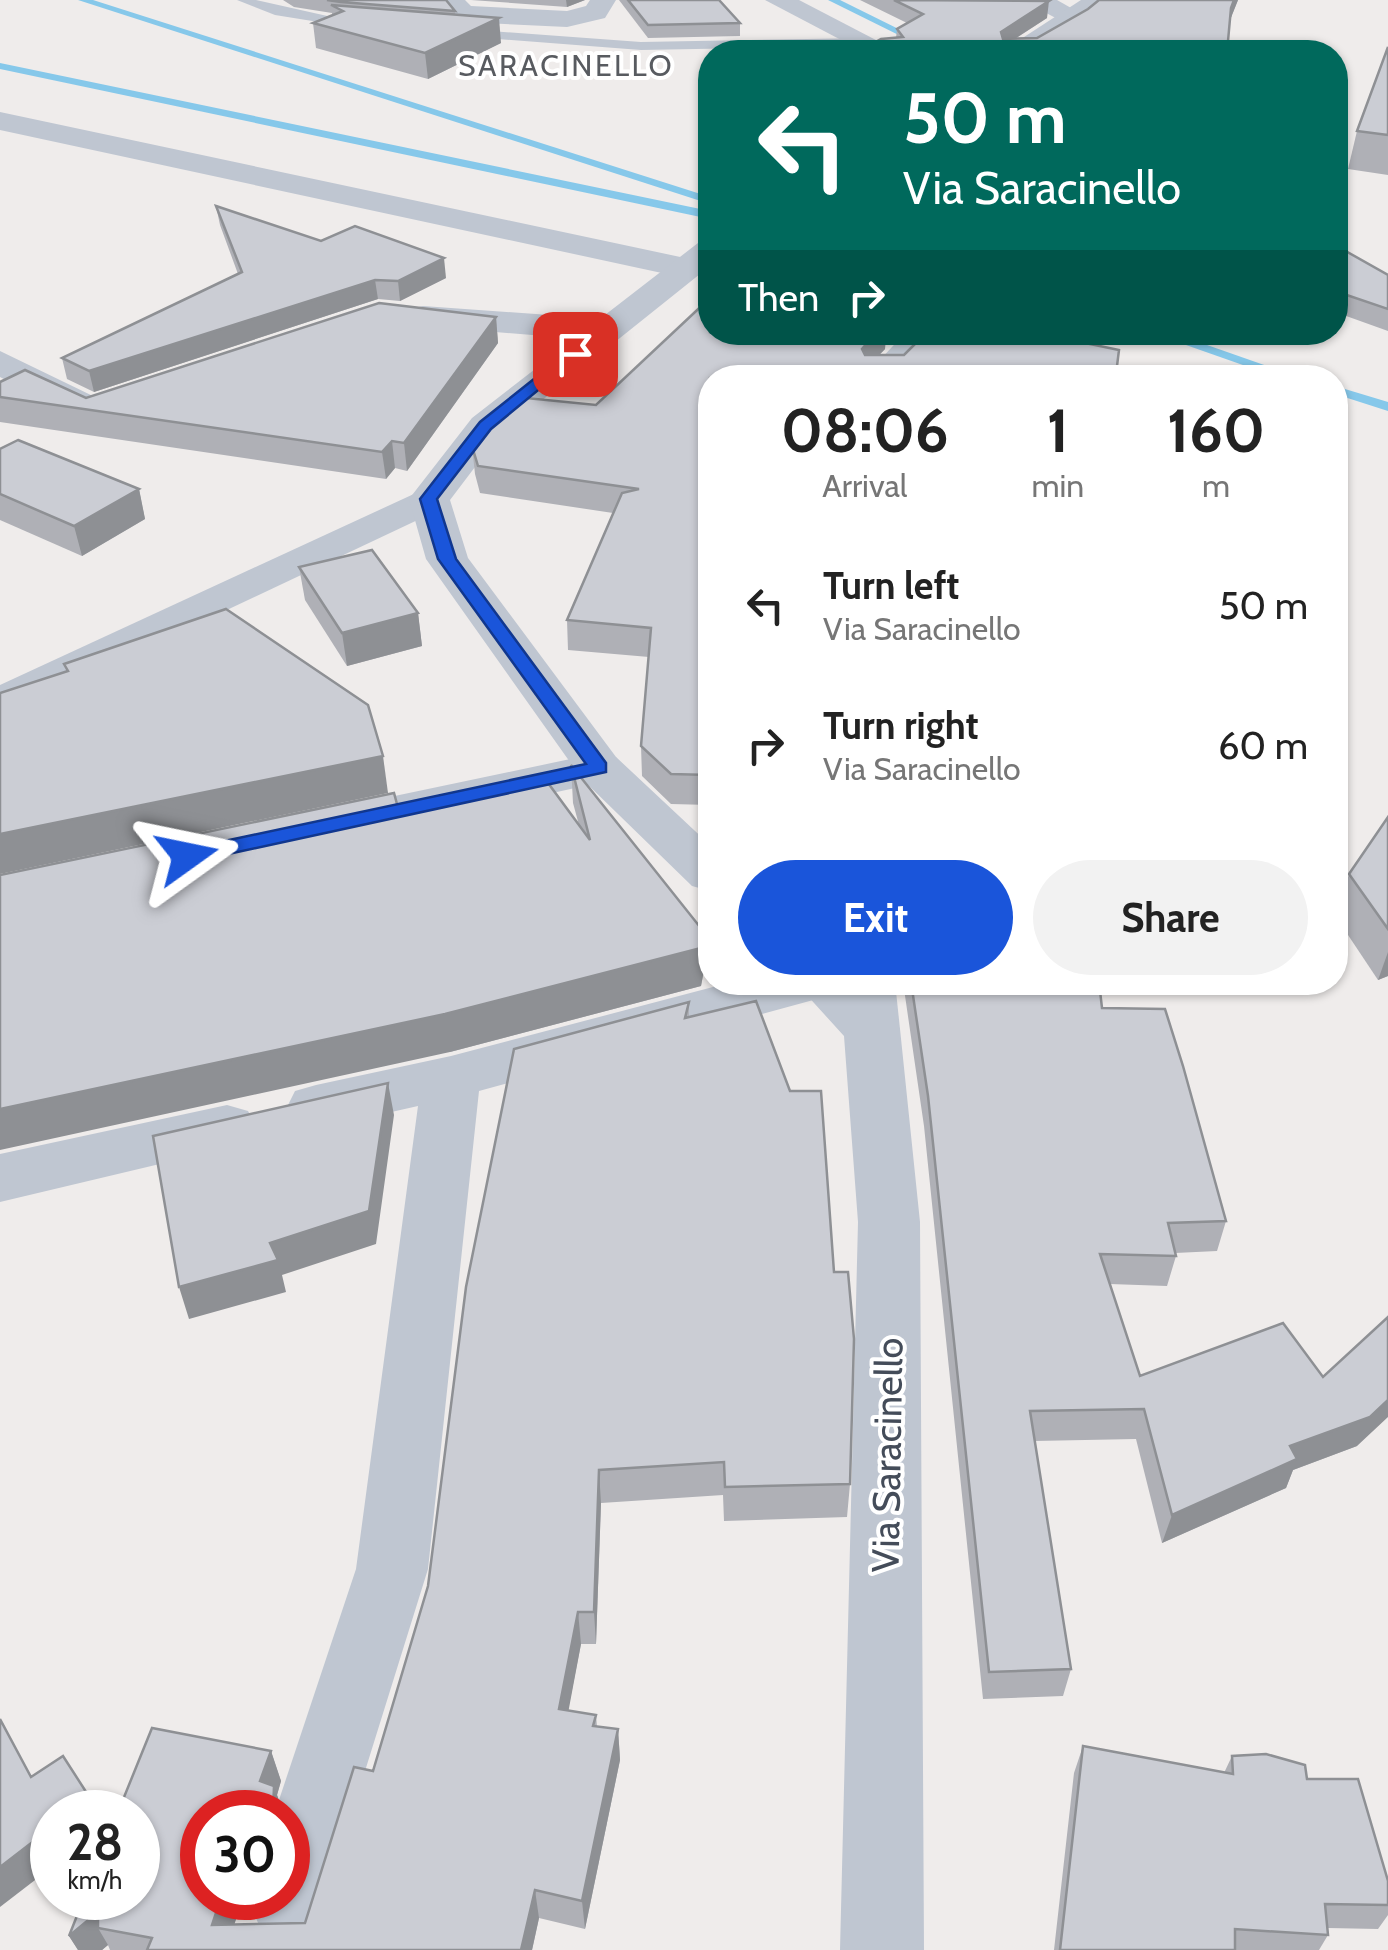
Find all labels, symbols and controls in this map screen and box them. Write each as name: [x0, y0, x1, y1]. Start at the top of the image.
district label: SARACINELLO: [458, 47, 674, 84]
text: 50 m: [903, 75, 1067, 161]
icon: left: [738, 80, 868, 210]
text: Via Saracinello: [903, 161, 1181, 215]
icon: right: [839, 270, 894, 325]
text: Then: [738, 274, 819, 321]
pin: [533, 312, 618, 397]
icon: arrive: [548, 327, 603, 382]
text: 08:06: [781, 394, 949, 467]
text: 1: [1047, 394, 1069, 467]
text: 160: [1167, 394, 1265, 467]
text: Arrival: [822, 466, 907, 505]
text: min: [1032, 466, 1084, 505]
text: m: [1202, 466, 1230, 505]
text: Turn left: [823, 562, 959, 609]
icon: left: [738, 578, 793, 633]
text: 50 m: [1219, 582, 1308, 629]
text: Via Saracinello: [823, 609, 1021, 648]
text: Turn right: [823, 702, 979, 749]
icon: right: [738, 718, 793, 773]
text: 60 m: [1218, 722, 1308, 769]
text: Via Saracinello: [823, 749, 1021, 788]
position arrow: [135, 804, 239, 908]
button: Exit: [738, 860, 1013, 975]
button: Share: [1033, 860, 1308, 975]
street label: Via Saracinello: [861, 1337, 913, 1573]
speed limit sign: 30: [180, 1790, 310, 1920]
text: 28: [67, 1812, 123, 1873]
text: km/h: [68, 1865, 122, 1895]

